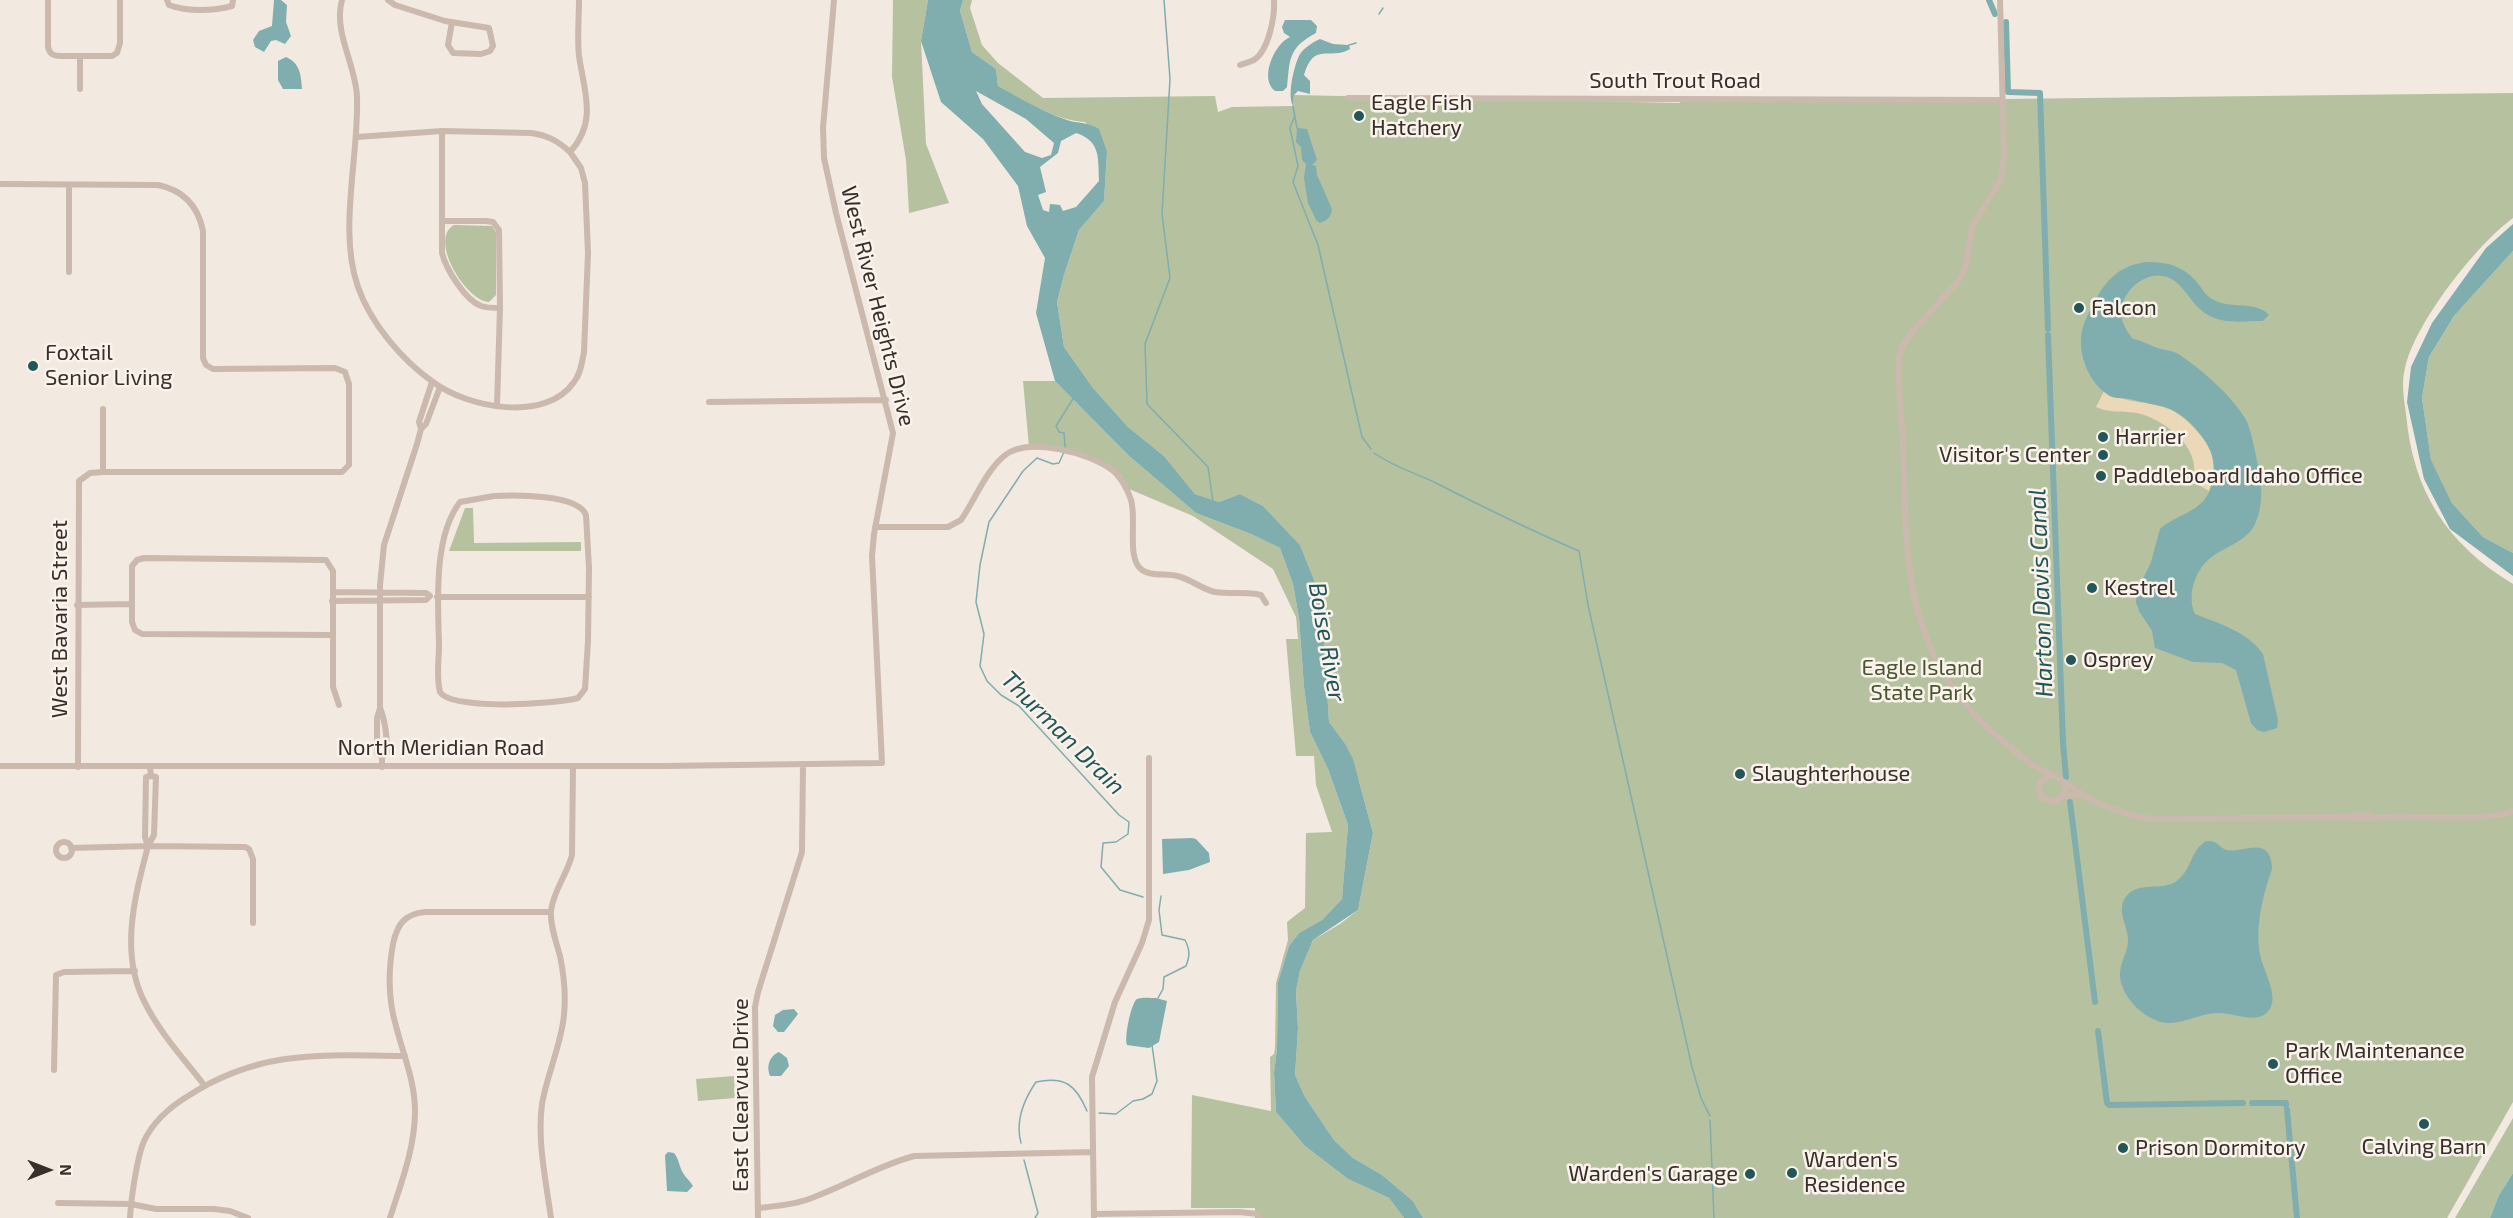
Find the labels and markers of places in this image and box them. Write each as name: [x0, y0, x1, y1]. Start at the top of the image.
place label: Eagle Fish Hatchery: [1371, 90, 1472, 142]
marker: Eagle Fish Hatchery: [1352, 109, 1366, 123]
place label: Falcon: [2091, 295, 2157, 321]
marker: Falcon: [2072, 301, 2086, 315]
place label: Foxtail Senior Living: [45, 340, 173, 392]
marker: Foxtail Senior Living: [26, 359, 40, 373]
place label: Harrier: [2115, 424, 2186, 450]
marker: Harrier: [2096, 430, 2110, 444]
place label: Visitor's Center: [1939, 442, 2091, 468]
marker: Visitor's Center: [2096, 448, 2110, 462]
place label: Paddleboard Idaho Office: [2113, 463, 2363, 489]
marker: Paddleboard Idaho Office: [2094, 469, 2108, 483]
place label: Kestrel: [2104, 575, 2175, 601]
marker: Kestrel: [2085, 581, 2099, 595]
place label: Osprey: [2083, 647, 2154, 673]
marker: Osprey: [2064, 653, 2078, 667]
place label: Slaughterhouse: [1752, 761, 1910, 787]
marker: Slaughterhouse: [1733, 767, 1747, 781]
place label: Park Maintenance Office: [2285, 1038, 2465, 1090]
marker: Park Maintenance Office: [2266, 1057, 2280, 1071]
marker: Calving Barn: [2417, 1117, 2431, 1131]
place label: Calving Barn: [2361, 1134, 2487, 1160]
place label: Prison Dormitory: [2135, 1135, 2306, 1161]
marker: Prison Dormitory: [2116, 1141, 2130, 1155]
place label: Warden's Residence: [1804, 1147, 1906, 1198]
place label: Warden's Garage: [1568, 1161, 1738, 1187]
marker: Warden's Residence: [1785, 1166, 1799, 1180]
marker: Warden's Garage: [1743, 1167, 1757, 1181]

